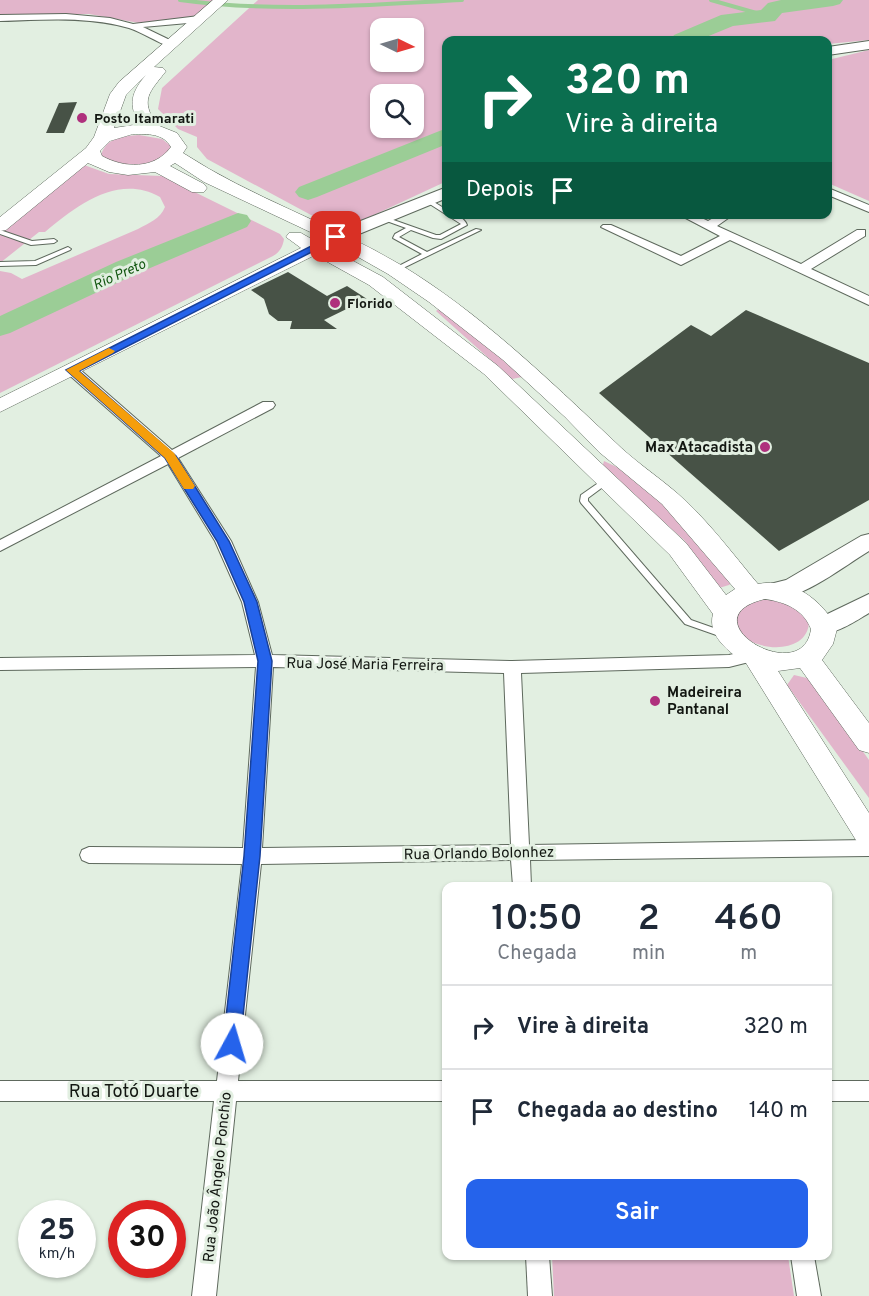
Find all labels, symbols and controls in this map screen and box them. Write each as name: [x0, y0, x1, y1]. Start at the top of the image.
north arrow: [370, 18, 424, 72]
map controls: [370, 18, 424, 138]
text: 320 m: [565, 56, 690, 109]
icon: right: [466, 60, 544, 138]
button: search: [370, 84, 424, 138]
text: Vire à direita: [565, 108, 718, 142]
marker: Posto Itamarati: [75, 111, 89, 125]
place label: Posto Itamarati: [94, 111, 194, 128]
icon: arrive: [546, 174, 579, 207]
text: Depois: [466, 177, 534, 204]
pin: [310, 211, 361, 262]
icon: arrive: [319, 220, 352, 253]
water label: Rio Preto: [91, 256, 149, 294]
marker: Florido: [328, 296, 342, 310]
place label: Florido: [347, 296, 393, 313]
place label: Max Atacadista: [645, 439, 753, 458]
marker: Max Atacadista: [758, 440, 772, 454]
street label: Rua José Maria Ferreira: [286, 655, 444, 676]
place label: Madeireira Pantanal: [667, 684, 742, 720]
marker: Madeireira Pantanal: [648, 694, 662, 708]
street label: Rua Orlando Bolonhez: [404, 844, 555, 865]
text: 10:50: [491, 897, 583, 943]
text: 2: [638, 897, 660, 943]
text: 460: [715, 897, 783, 943]
text: Chegada: [497, 941, 577, 967]
text: min: [632, 941, 665, 967]
text: m: [740, 941, 757, 967]
icon: right: [466, 1011, 499, 1044]
position arrow: [200, 1012, 264, 1076]
text: Vire à direita: [517, 1014, 649, 1041]
text: 320 m: [744, 1014, 808, 1041]
street label: Rua Totó Duarte: [69, 1081, 199, 1104]
street label: Rua João Ângelo Ponchio: [199, 1091, 237, 1263]
icon: arrive: [466, 1095, 499, 1128]
text: Chegada ao destino: [517, 1098, 718, 1125]
text: 140 m: [749, 1098, 808, 1125]
button: Sair: [466, 1179, 808, 1248]
speed limit sign: 30: [108, 1200, 186, 1278]
text: 25: [39, 1213, 75, 1250]
text: km/h: [39, 1245, 75, 1264]

